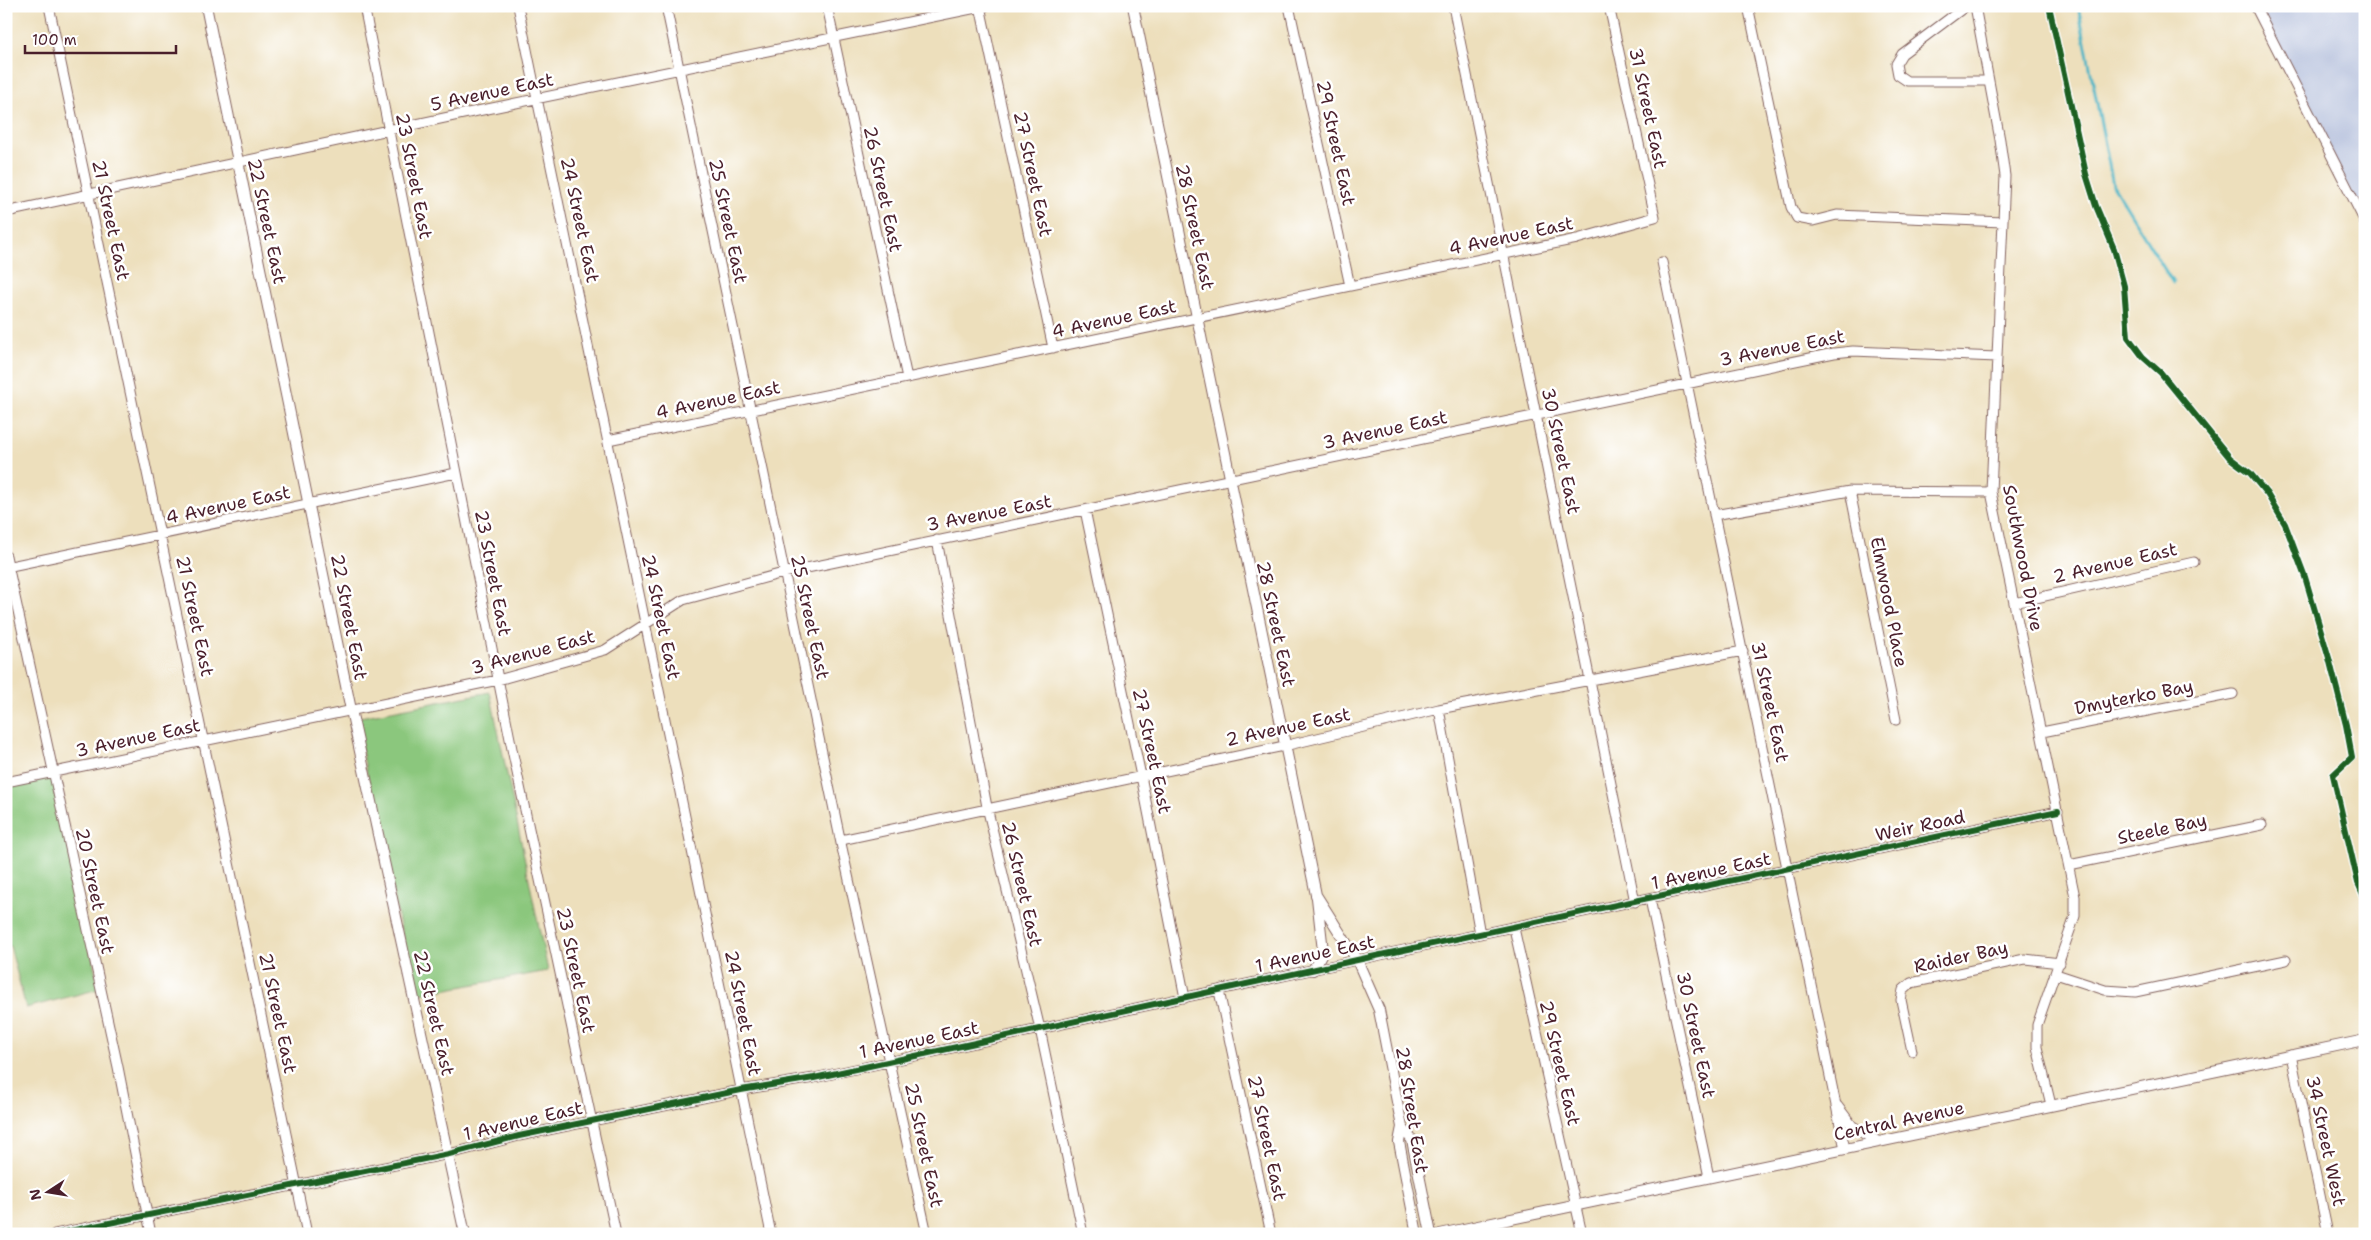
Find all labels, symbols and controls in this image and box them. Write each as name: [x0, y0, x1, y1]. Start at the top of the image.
scale bar: [25, 22, 176, 54]
text: 100 m: [32, 30, 77, 50]
street label: 31 Street East: [1623, 45, 1673, 171]
street label: 5 Avenue East: [428, 67, 556, 117]
street label: 29 Street East: [1311, 78, 1361, 208]
street label: 27 Street East: [1008, 109, 1058, 239]
street label: 23 Street East: [390, 111, 438, 241]
street label: 26 Street East: [858, 124, 908, 254]
street label: 24 Street East: [555, 155, 605, 285]
street label: 22 Street East: [242, 156, 292, 286]
street label: 25 Street East: [703, 156, 753, 286]
street label: 21 Street East: [86, 157, 136, 283]
street label: 28 Street East: [1170, 162, 1220, 292]
street label: 4 Avenue East: [1446, 211, 1576, 261]
street label: 4 Avenue East: [1049, 294, 1179, 344]
street label: 3 Avenue East: [1717, 324, 1847, 372]
street label: 4 Avenue East: [653, 375, 783, 425]
street label: 30 Street East: [1536, 386, 1586, 516]
street label: 3 Avenue East: [1320, 405, 1450, 455]
street label: 4 Avenue East: [163, 480, 293, 530]
street label: Southwood Drive: [1997, 483, 2049, 633]
street label: 3 Avenue East: [924, 489, 1054, 537]
street label: 23 Street East: [469, 508, 517, 638]
street label: Elmwood Place: [1865, 535, 1913, 669]
street label: 2 Avenue East: [2051, 537, 2180, 589]
street label: 22 Street East: [325, 552, 373, 682]
street label: 24 Street East: [636, 552, 686, 682]
street label: 25 Street East: [785, 552, 835, 682]
street label: 21 Street East: [170, 553, 220, 679]
street label: 28 Street East: [1251, 559, 1301, 689]
street label: 3 Avenue East: [469, 624, 597, 680]
street label: 31 Street East: [1745, 639, 1795, 765]
street label: Dmyterko Bay: [2073, 674, 2195, 720]
street label: 27 Street East: [1127, 686, 1177, 816]
street label: 2 Avenue East: [1223, 702, 1353, 752]
street label: 3 Avenue East: [73, 713, 203, 763]
street label: Weir Road: [1873, 805, 1967, 847]
street label: Steele Bay: [2115, 808, 2209, 850]
street label: 26 Street East: [996, 819, 1048, 949]
street label: 20 Street East: [70, 826, 120, 956]
street label: 1 Avenue East: [1649, 847, 1773, 895]
street label: 23 Street East: [551, 905, 601, 1035]
street label: 1 Avenue East: [1253, 930, 1377, 978]
street label: Raider Bay: [1912, 935, 2010, 979]
street label: 22 Street East: [408, 948, 460, 1078]
street label: 24 Street East: [719, 948, 767, 1078]
street label: 21 Street East: [253, 950, 303, 1076]
street label: 30 Street East: [1671, 970, 1721, 1100]
street label: 29 Street East: [1534, 998, 1586, 1128]
street label: 1 Avenue East: [857, 1016, 981, 1064]
street label: 28 Street East: [1390, 1045, 1434, 1175]
street label: 27 Street East: [1242, 1073, 1292, 1203]
street label: 34 Street West: [2300, 1074, 2352, 1209]
street label: 25 Street East: [899, 1080, 949, 1210]
street label: Central Avenue: [1832, 1095, 1966, 1147]
street label: 1 Avenue East: [461, 1096, 585, 1146]
north arrow: [22, 1168, 72, 1218]
text: N: [25, 1187, 45, 1202]

